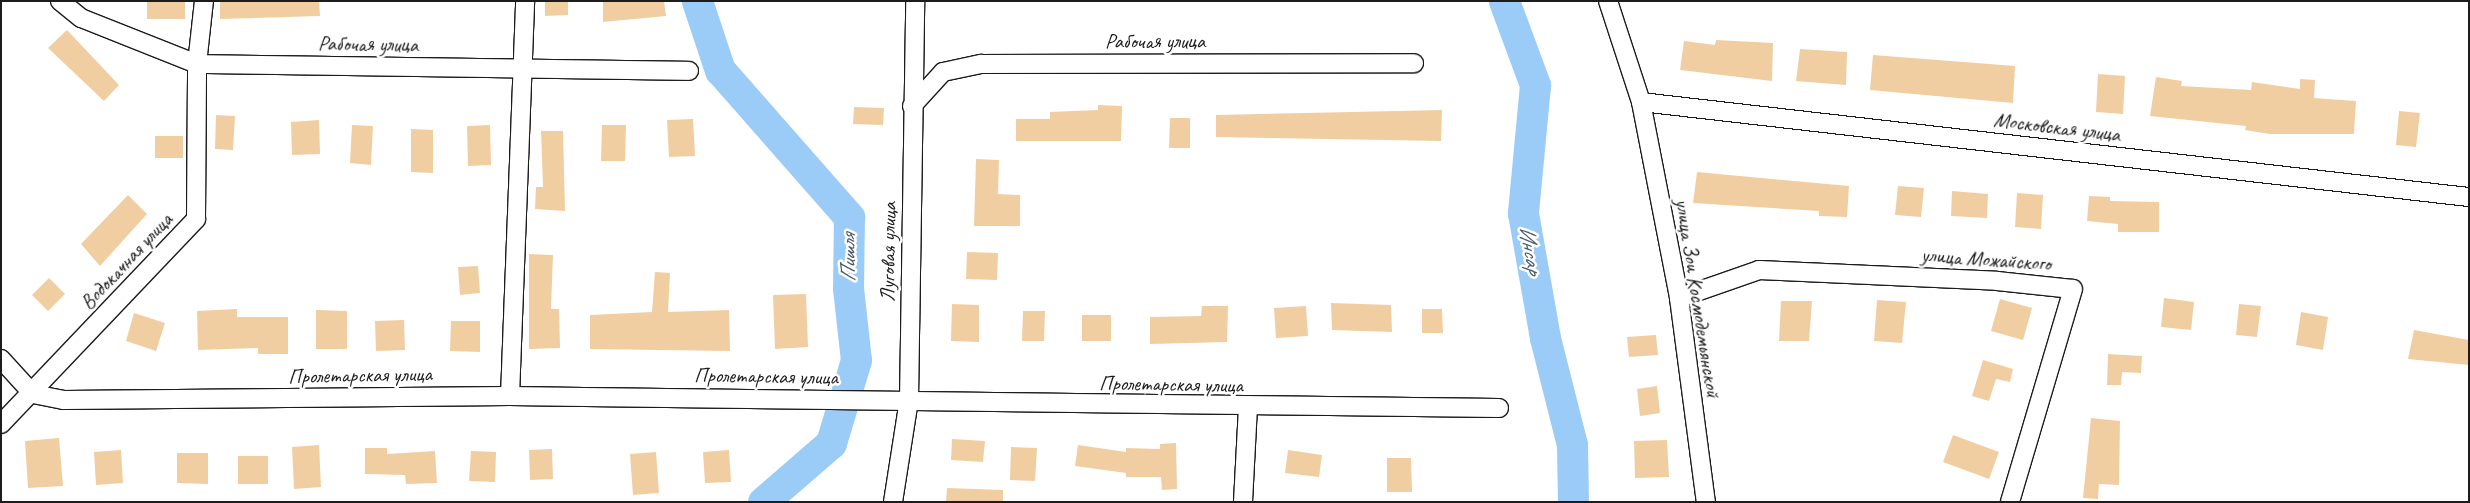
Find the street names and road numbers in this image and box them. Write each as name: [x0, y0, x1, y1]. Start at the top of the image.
street label: Рабочая улица: [1104, 28, 1206, 54]
street label: Рабочая улица: [317, 31, 419, 57]
street label: Московская улица: [1992, 107, 2122, 147]
street label: улица Зои Космодемьянской: [1670, 197, 1726, 399]
street label: Луговая улица: [875, 201, 901, 303]
street label: Водокачная улица: [74, 206, 178, 316]
street label: улица Можайского: [1919, 242, 2053, 276]
street label: Пролетарская улица: [287, 361, 433, 389]
street label: Пролетарская улица: [693, 362, 839, 390]
street label: Пролетарская улица: [1098, 370, 1244, 398]

